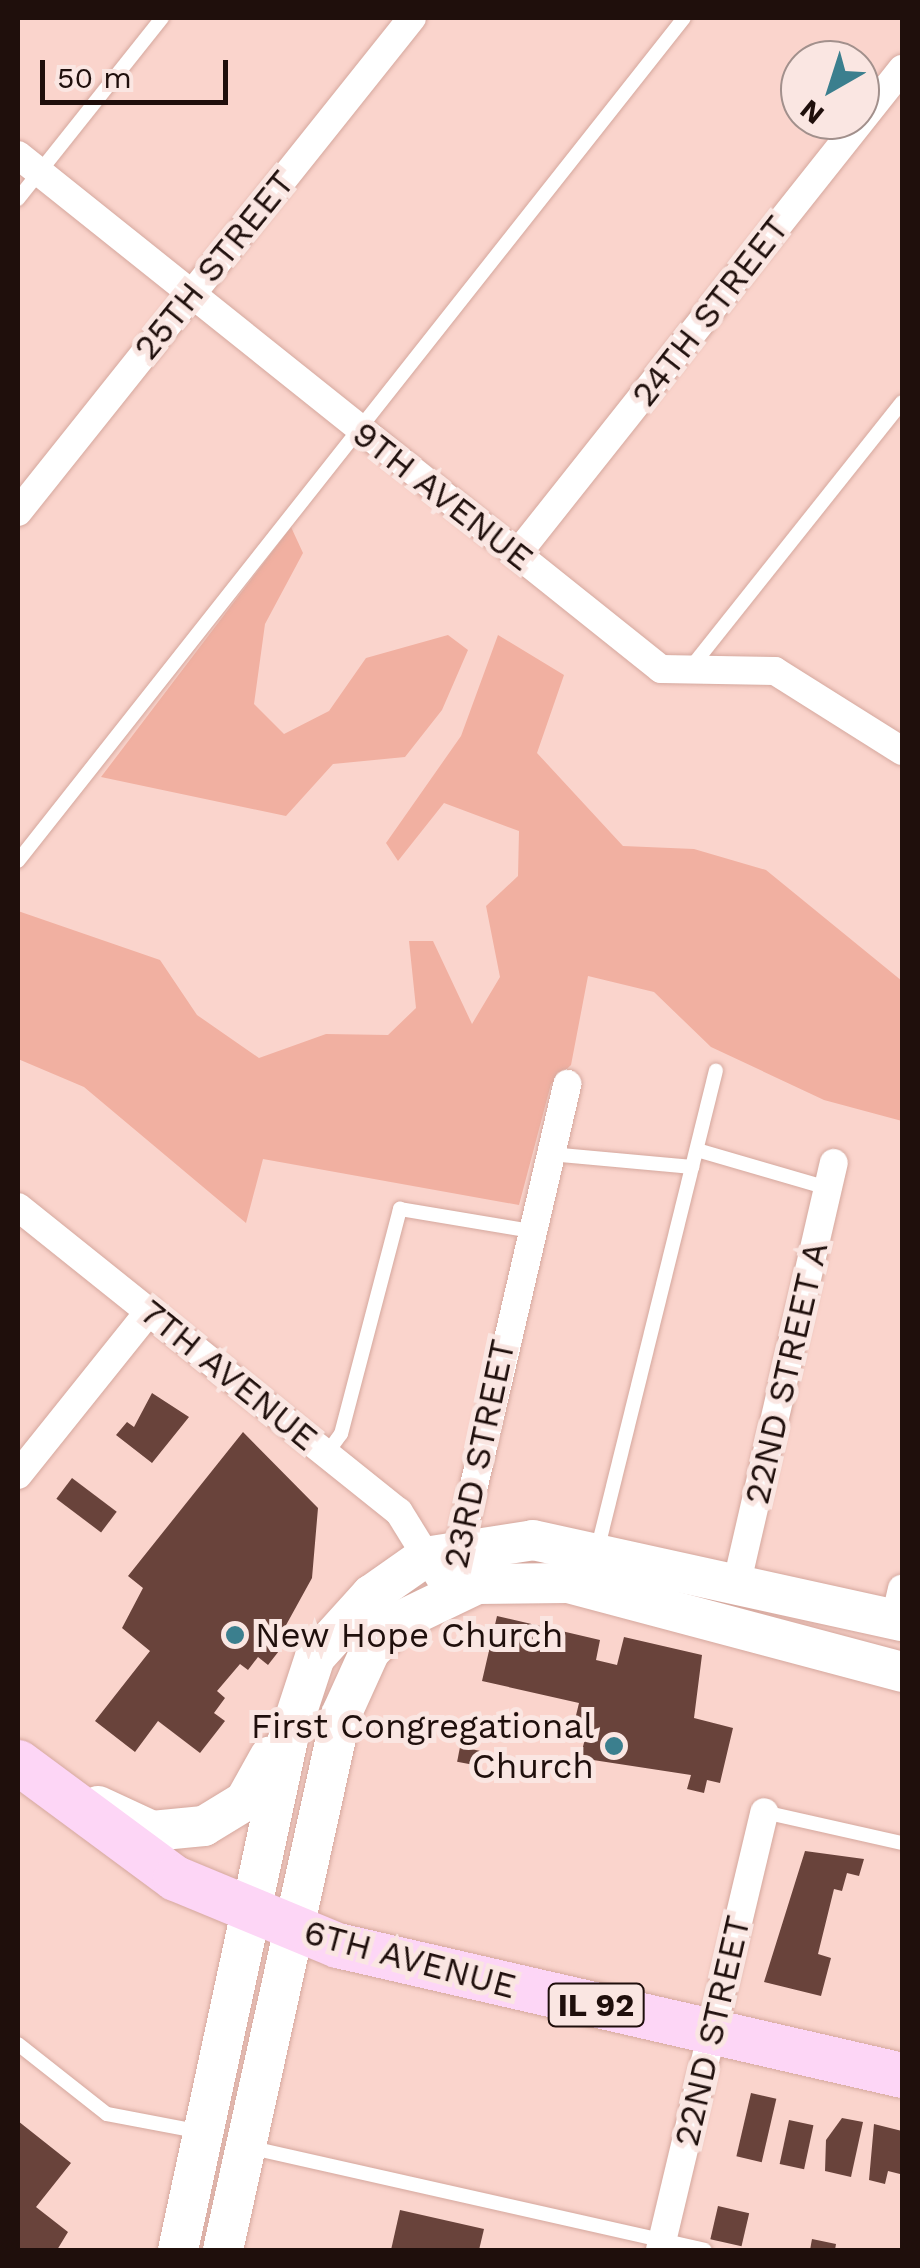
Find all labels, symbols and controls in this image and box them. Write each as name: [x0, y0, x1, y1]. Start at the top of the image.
scale bar: [45, 40, 232, 102]
north arrow: [780, 40, 880, 140]
text: 50 m: [57, 60, 132, 95]
text: N: [794, 93, 831, 132]
street label: 25TH STREET: [125, 162, 303, 368]
street label: 24TH STREET: [623, 207, 797, 415]
street label: 9TH AVENUE: [344, 412, 542, 580]
street label: 22ND STREET A: [735, 1237, 837, 1509]
street label: 7TH AVENUE: [131, 1290, 327, 1460]
street label: 23RD STREET: [434, 1336, 524, 1572]
place label: New Hope Church: [255, 1614, 564, 1656]
marker: New Hope Church: [224, 1624, 246, 1646]
place label: First Congregational Church: [251, 1705, 594, 1787]
marker: First Congregational Church: [603, 1735, 625, 1757]
street label: 6TH AVENUE: [299, 1910, 521, 2008]
street label: 22ND STREET: [665, 1912, 759, 2150]
road number: IL 92: [546, 1978, 646, 2032]

